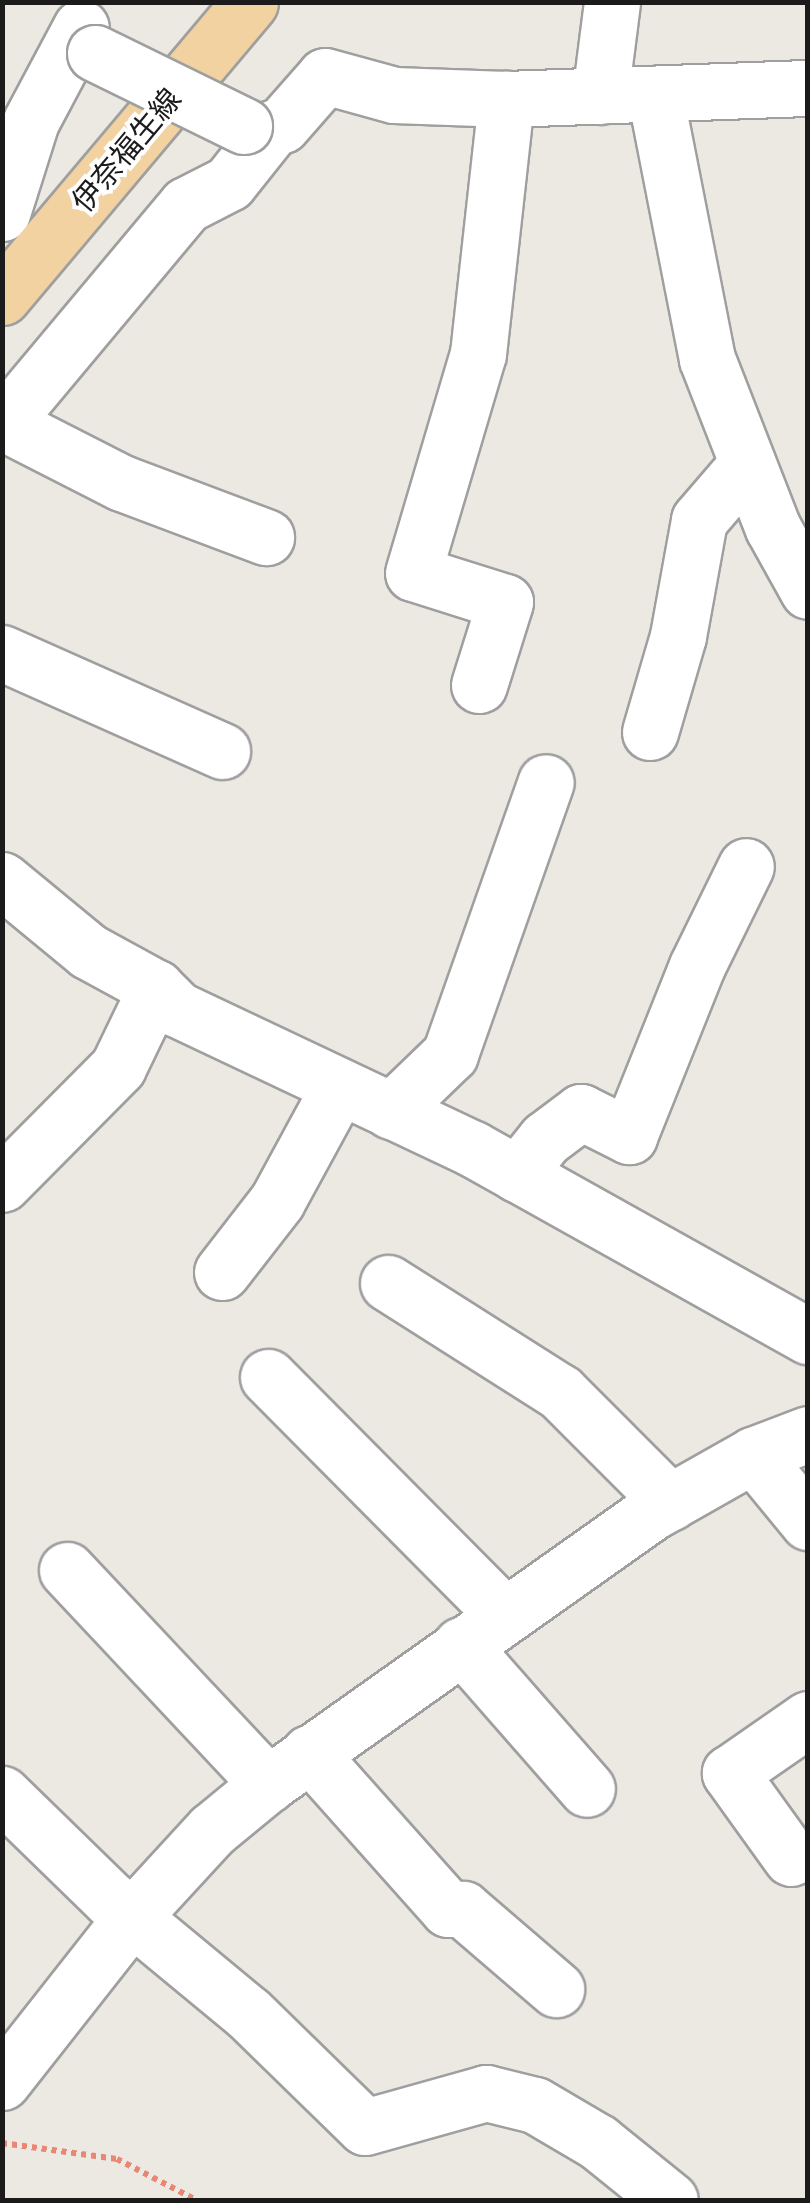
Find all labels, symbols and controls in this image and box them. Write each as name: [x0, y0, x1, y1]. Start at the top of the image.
street label: 伊奈福生線: [64, 81, 188, 219]

